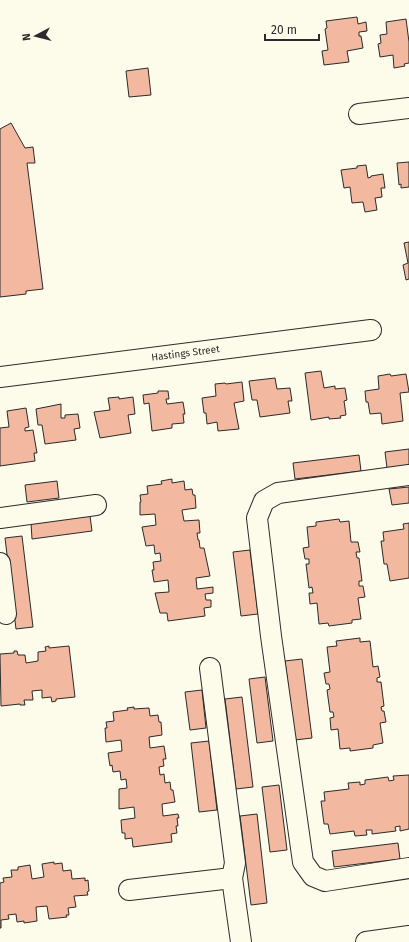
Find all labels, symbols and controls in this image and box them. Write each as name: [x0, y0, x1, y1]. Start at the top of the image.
north arrow: [16, 16, 56, 56]
scale bar: [265, 16, 319, 42]
text: 20 m: [271, 23, 297, 37]
text: N: [20, 33, 33, 42]
street label: Hastings Street: [151, 343, 221, 364]

